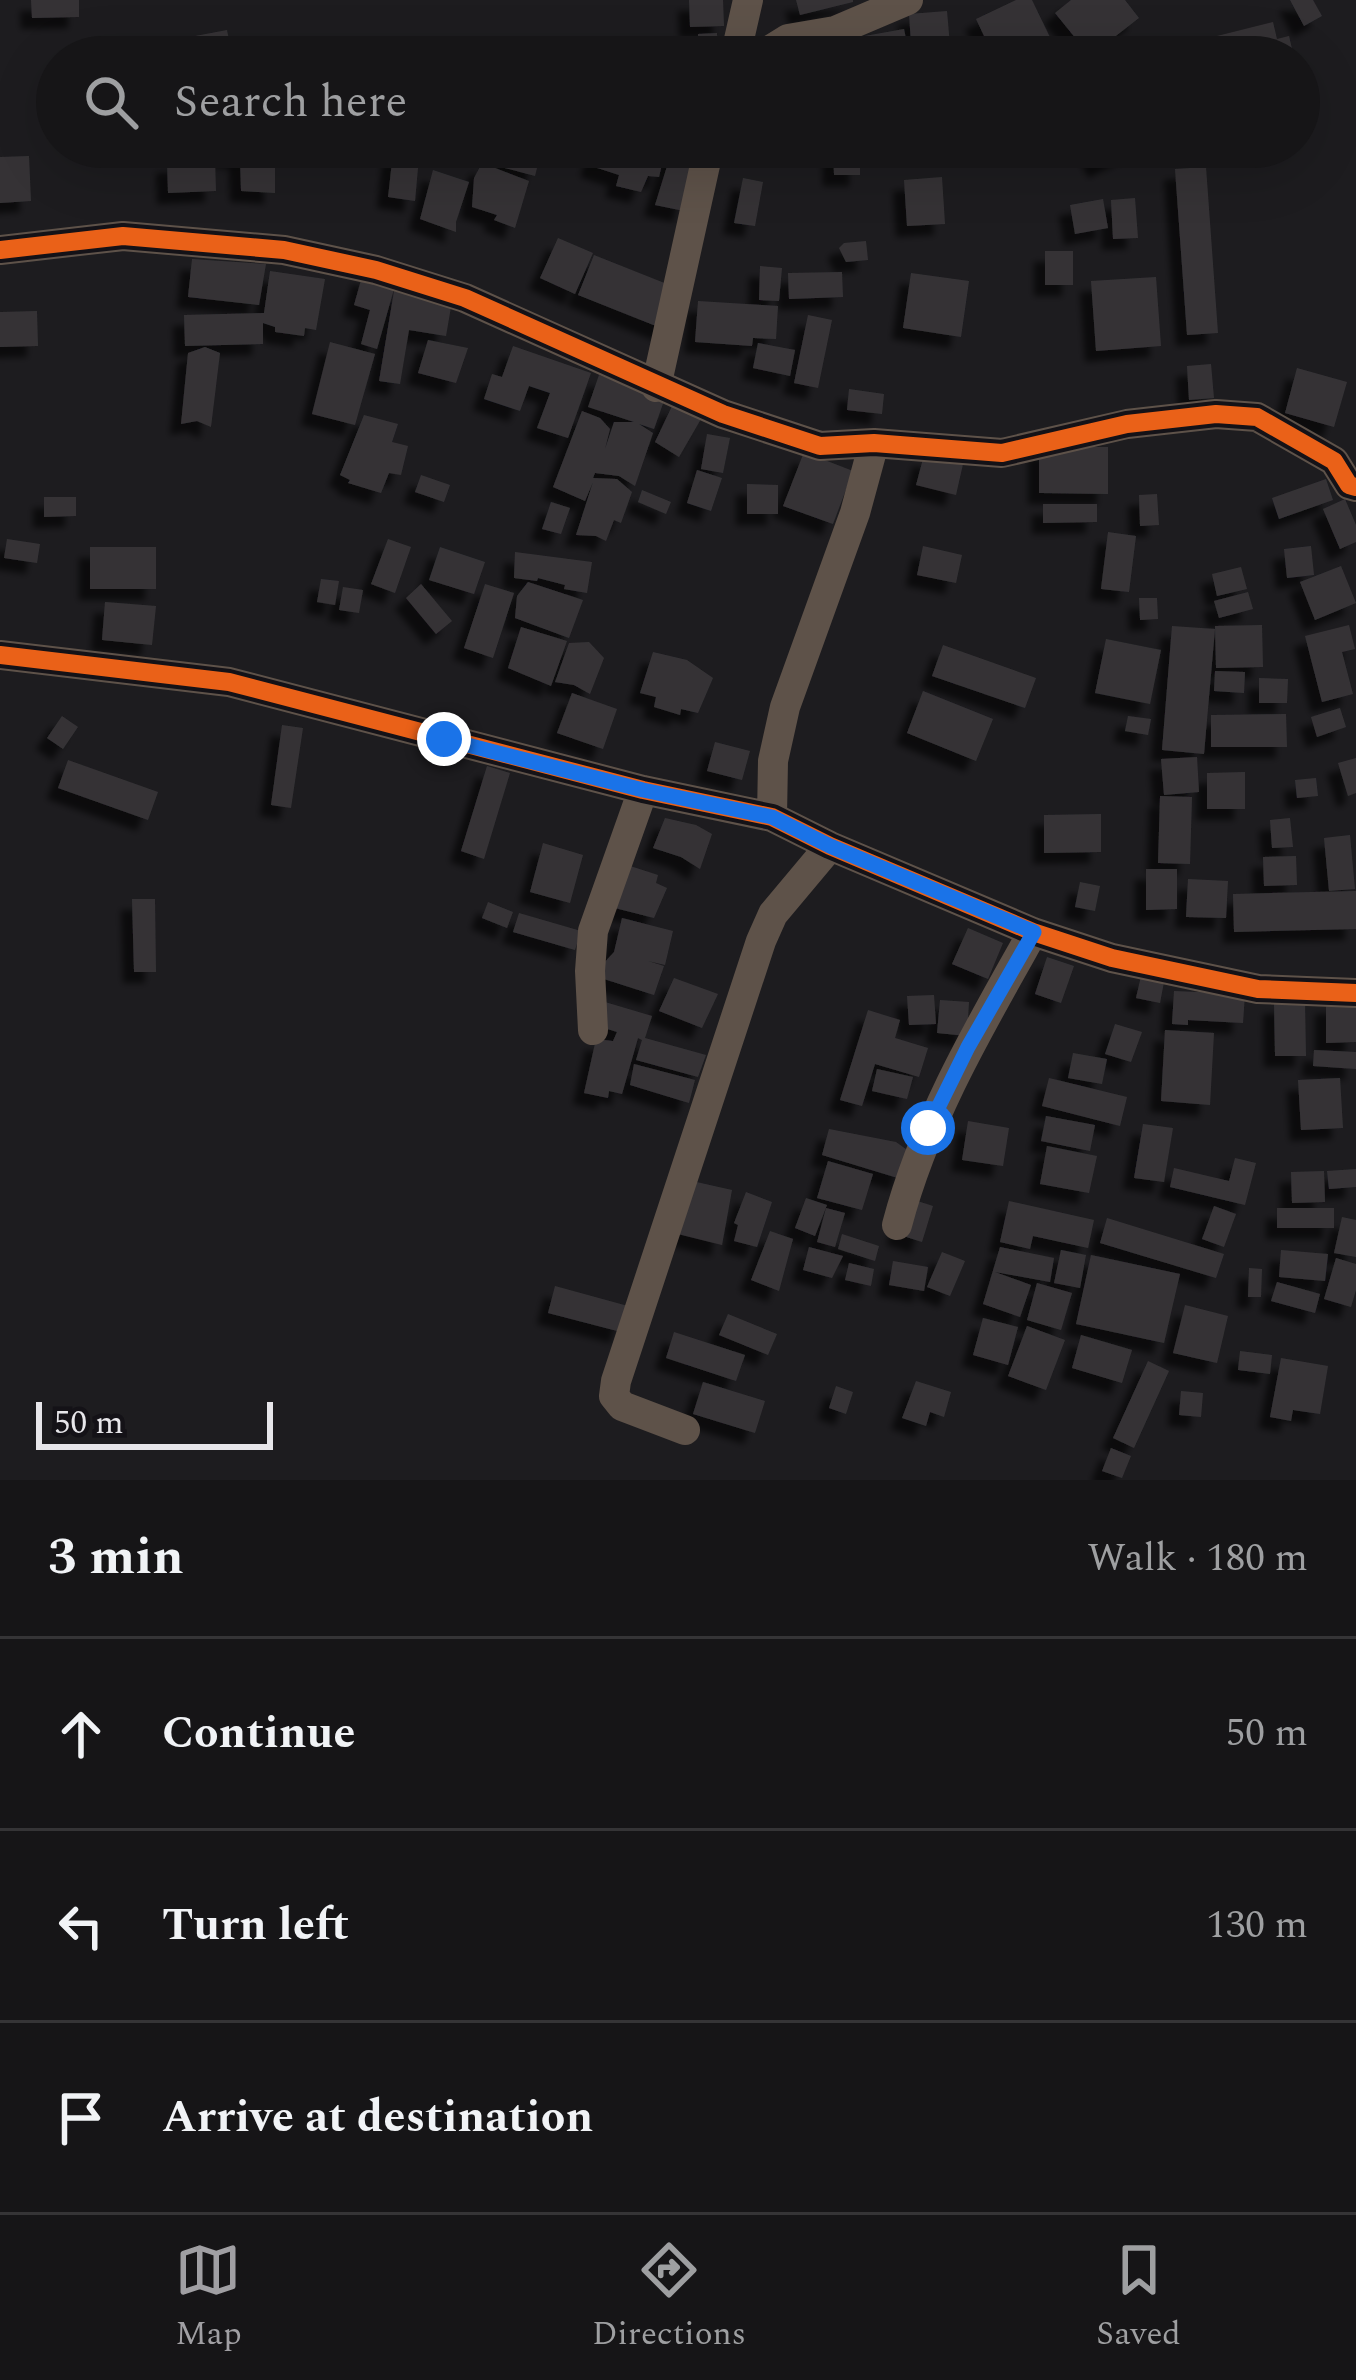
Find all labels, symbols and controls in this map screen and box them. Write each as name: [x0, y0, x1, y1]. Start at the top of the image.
search box: [36, 36, 1320, 168]
text: Search here: [174, 68, 407, 137]
icon: search: [78, 69, 144, 135]
route end: [417, 712, 471, 766]
route start: [901, 1101, 955, 1155]
scale bar: [36, 1396, 273, 1449]
text: 50 m: [54, 1398, 124, 1448]
text: 3 min: [48, 1519, 184, 1597]
text: Walk · 180 m: [1087, 1529, 1308, 1588]
text: Continue: [162, 1699, 355, 1768]
icon: ahead: [48, 1701, 114, 1767]
text: 50 m: [1226, 1704, 1308, 1763]
text: Turn left: [162, 1891, 349, 1960]
icon: left: [48, 1893, 114, 1959]
text: 130 m: [1206, 1896, 1308, 1955]
text: Arrive at destination: [162, 2083, 593, 2152]
icon: arrive: [48, 2085, 114, 2151]
tab: Map: [175, 2237, 242, 2359]
tab: Directions: [592, 2237, 746, 2359]
tab: Saved: [1096, 2237, 1181, 2359]

